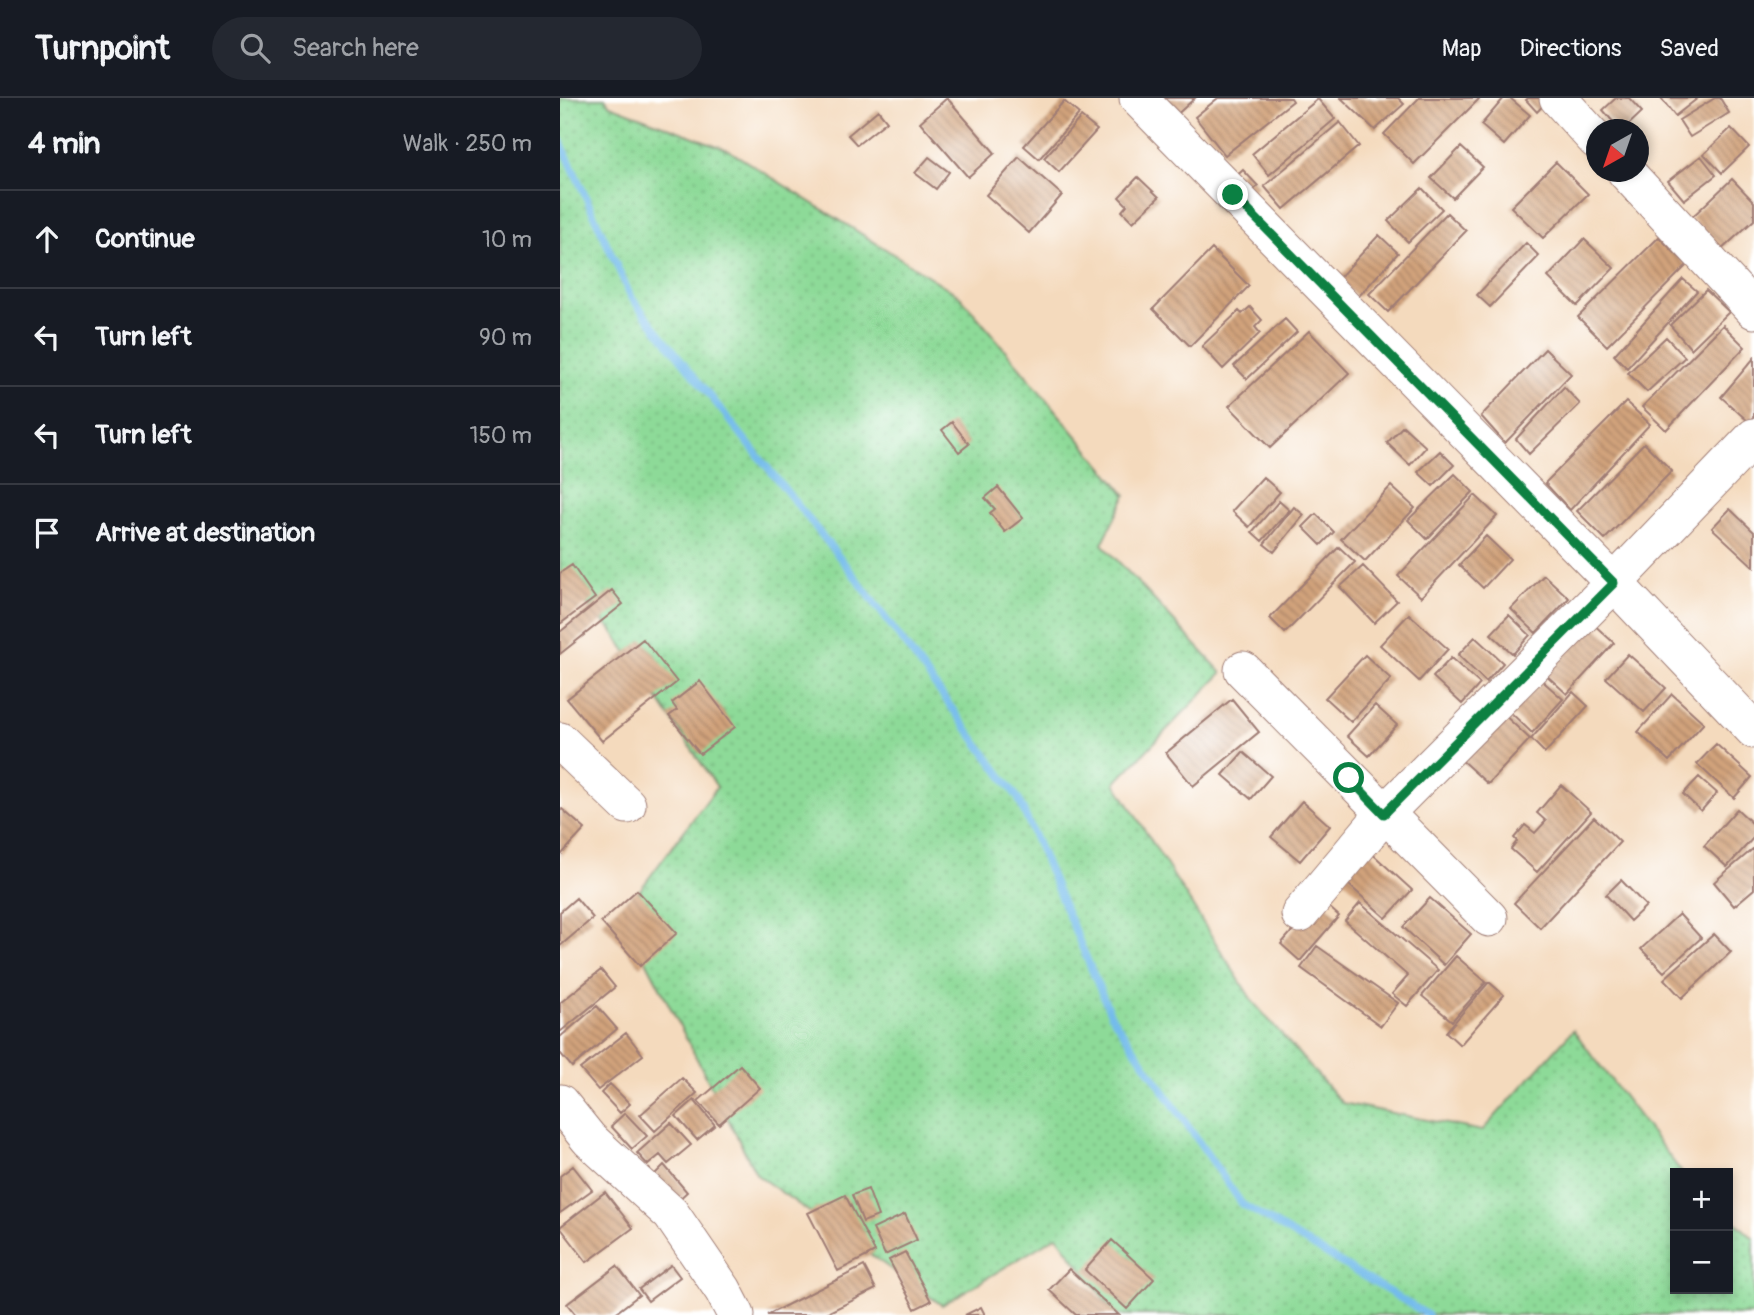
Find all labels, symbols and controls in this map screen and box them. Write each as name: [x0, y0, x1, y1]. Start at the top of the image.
search box: [212, 17, 702, 80]
text: Turnpoint: [35, 28, 170, 69]
icon: search: [236, 29, 274, 67]
text: Search here: [292, 32, 419, 64]
text: Map: [1442, 34, 1482, 63]
text: Directions: [1520, 34, 1621, 63]
text: Saved: [1659, 34, 1719, 63]
north arrow: [1586, 119, 1649, 182]
text: 4 min: [28, 125, 101, 162]
text: Walk · 250 m: [403, 129, 532, 158]
route end: [1217, 179, 1248, 210]
icon: ahead: [28, 220, 66, 258]
text: Continue: [95, 223, 195, 255]
text: 10 m: [482, 225, 532, 254]
icon: left: [28, 318, 66, 356]
text: Turn left: [95, 321, 191, 353]
text: 90 m: [479, 323, 532, 352]
icon: left: [28, 416, 66, 454]
text: Turn left: [95, 419, 191, 451]
text: 150 m: [469, 421, 532, 450]
icon: arrive: [28, 514, 66, 552]
text: Arrive at destination: [95, 517, 315, 549]
route start: [1333, 762, 1364, 793]
map controls: [1670, 1168, 1733, 1294]
button: +: [1670, 1168, 1733, 1231]
button: −: [1670, 1231, 1733, 1294]

